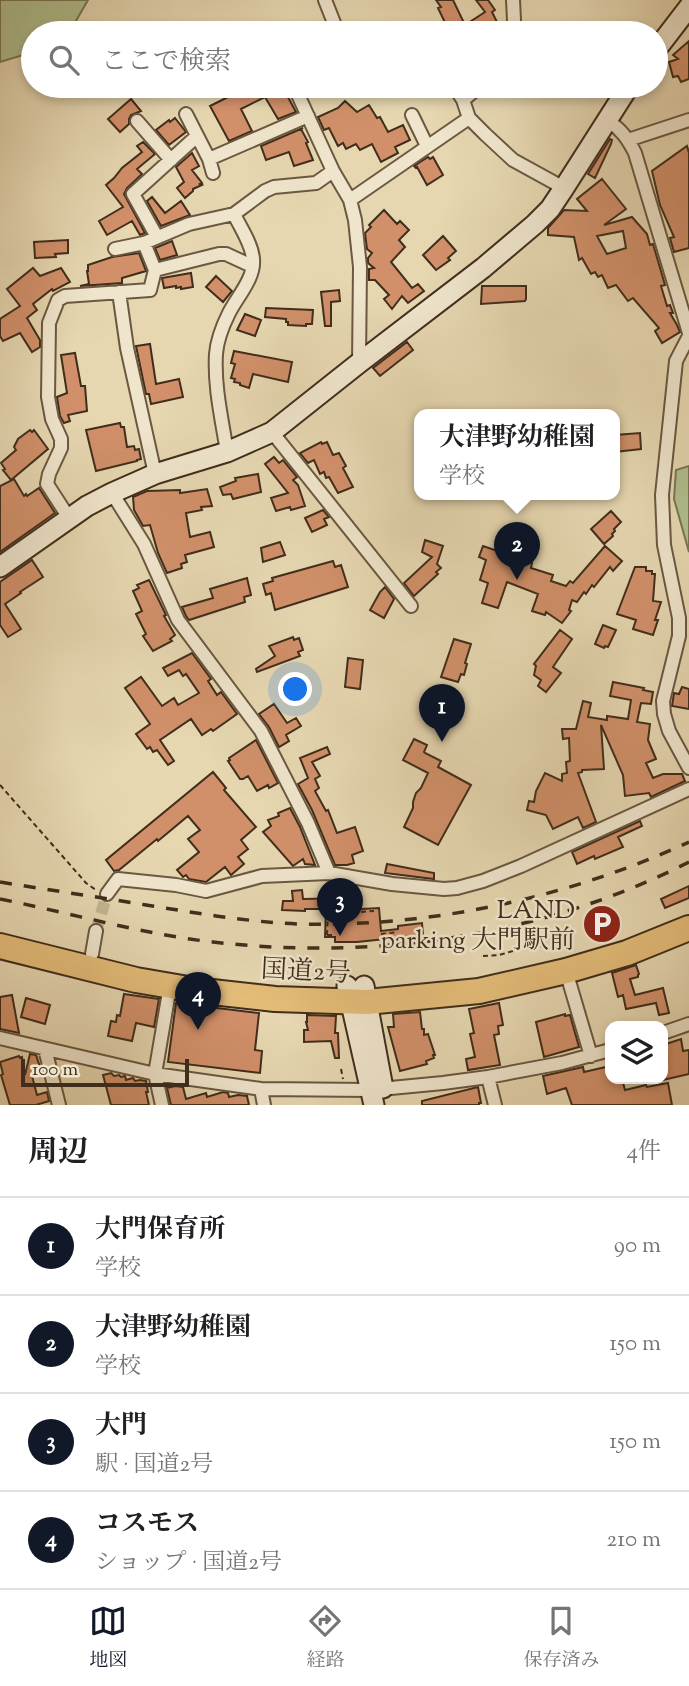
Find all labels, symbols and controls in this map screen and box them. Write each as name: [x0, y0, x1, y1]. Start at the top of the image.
search box: [21, 21, 668, 98]
icon: search: [45, 41, 83, 79]
text: ここで検索: [101, 44, 231, 81]
popup: [414, 409, 620, 500]
text: 大津野幼稚園: [439, 420, 595, 457]
text: 学校: [439, 461, 485, 494]
pin: 2: [494, 522, 540, 580]
your location: [278, 672, 312, 706]
pin: 1: [419, 684, 465, 742]
pin: 3: [317, 878, 363, 936]
place label: LAND parking 大門駅前: [380, 893, 575, 960]
parking icon: LAND parking 大門駅前: [581, 903, 623, 945]
street label: 国道2号: [260, 952, 352, 993]
pin: 4: [175, 972, 221, 1030]
map controls: [605, 1021, 668, 1084]
button: layers: [605, 1021, 668, 1084]
scale bar: [21, 1056, 189, 1088]
text: 100 m: [32, 1057, 78, 1084]
text: 周辺: [28, 1132, 88, 1175]
text: 4件: [626, 1136, 661, 1169]
text: 大門保育所: [95, 1212, 225, 1249]
text: 1: [47, 1230, 55, 1263]
text: 90 m: [614, 1230, 661, 1263]
text: 学校: [95, 1253, 141, 1286]
text: 大津野幼稚園: [95, 1310, 251, 1347]
text: 2: [46, 1328, 56, 1361]
text: 150 m: [609, 1328, 661, 1361]
text: 学校: [95, 1351, 141, 1384]
text: 大門: [95, 1408, 147, 1445]
text: 3: [46, 1426, 56, 1459]
text: 150 m: [609, 1426, 661, 1459]
text: 駅 · 国道2号: [95, 1449, 213, 1482]
text: コスモス: [95, 1506, 199, 1543]
text: 4: [45, 1524, 57, 1557]
text: 210 m: [607, 1524, 661, 1557]
text: ショップ · 国道2号: [95, 1547, 282, 1580]
tab: 地図: [89, 1602, 128, 1675]
tab: 経路: [306, 1602, 345, 1675]
tab: 保存済み: [523, 1602, 600, 1675]

